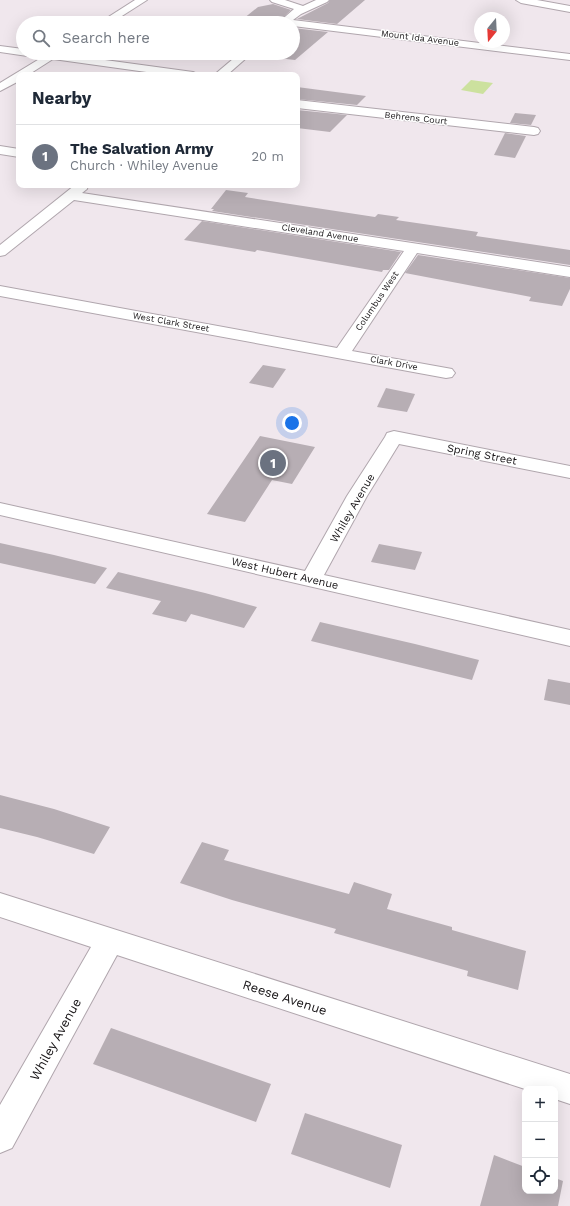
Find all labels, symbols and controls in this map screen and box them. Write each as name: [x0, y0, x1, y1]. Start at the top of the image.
north arrow: [474, 12, 510, 48]
search box: [16, 16, 300, 60]
icon: search: [30, 27, 52, 49]
street label: Mount Ida Avenue: [380, 28, 460, 48]
text: Search here: [62, 29, 150, 47]
text: Nearby: [32, 88, 91, 108]
street label: Behrens Court: [384, 110, 448, 126]
text: The Salvation Army: [70, 140, 214, 158]
text: 1: [42, 149, 48, 164]
text: 20 m: [252, 149, 284, 164]
text: Church · Whiley Avenue: [70, 158, 218, 173]
street label: Cleveland Avenue: [281, 222, 359, 244]
street label: Columbus West: [353, 269, 401, 333]
street label: West Clark Street: [132, 310, 210, 334]
street label: Clark Drive: [369, 354, 419, 372]
your location: [282, 413, 302, 433]
street label: Spring Street: [446, 441, 518, 468]
pin: 1: [260, 448, 286, 478]
street label: Whiley Avenue: [327, 471, 377, 545]
street label: West Hubert Avenue: [230, 555, 340, 592]
street label: Reese Avenue: [241, 977, 329, 1018]
street label: Whiley Avenue: [27, 996, 84, 1083]
map controls: [522, 1086, 558, 1194]
button: +: [522, 1086, 558, 1122]
button: −: [522, 1122, 558, 1158]
button: locate: [522, 1158, 558, 1194]

